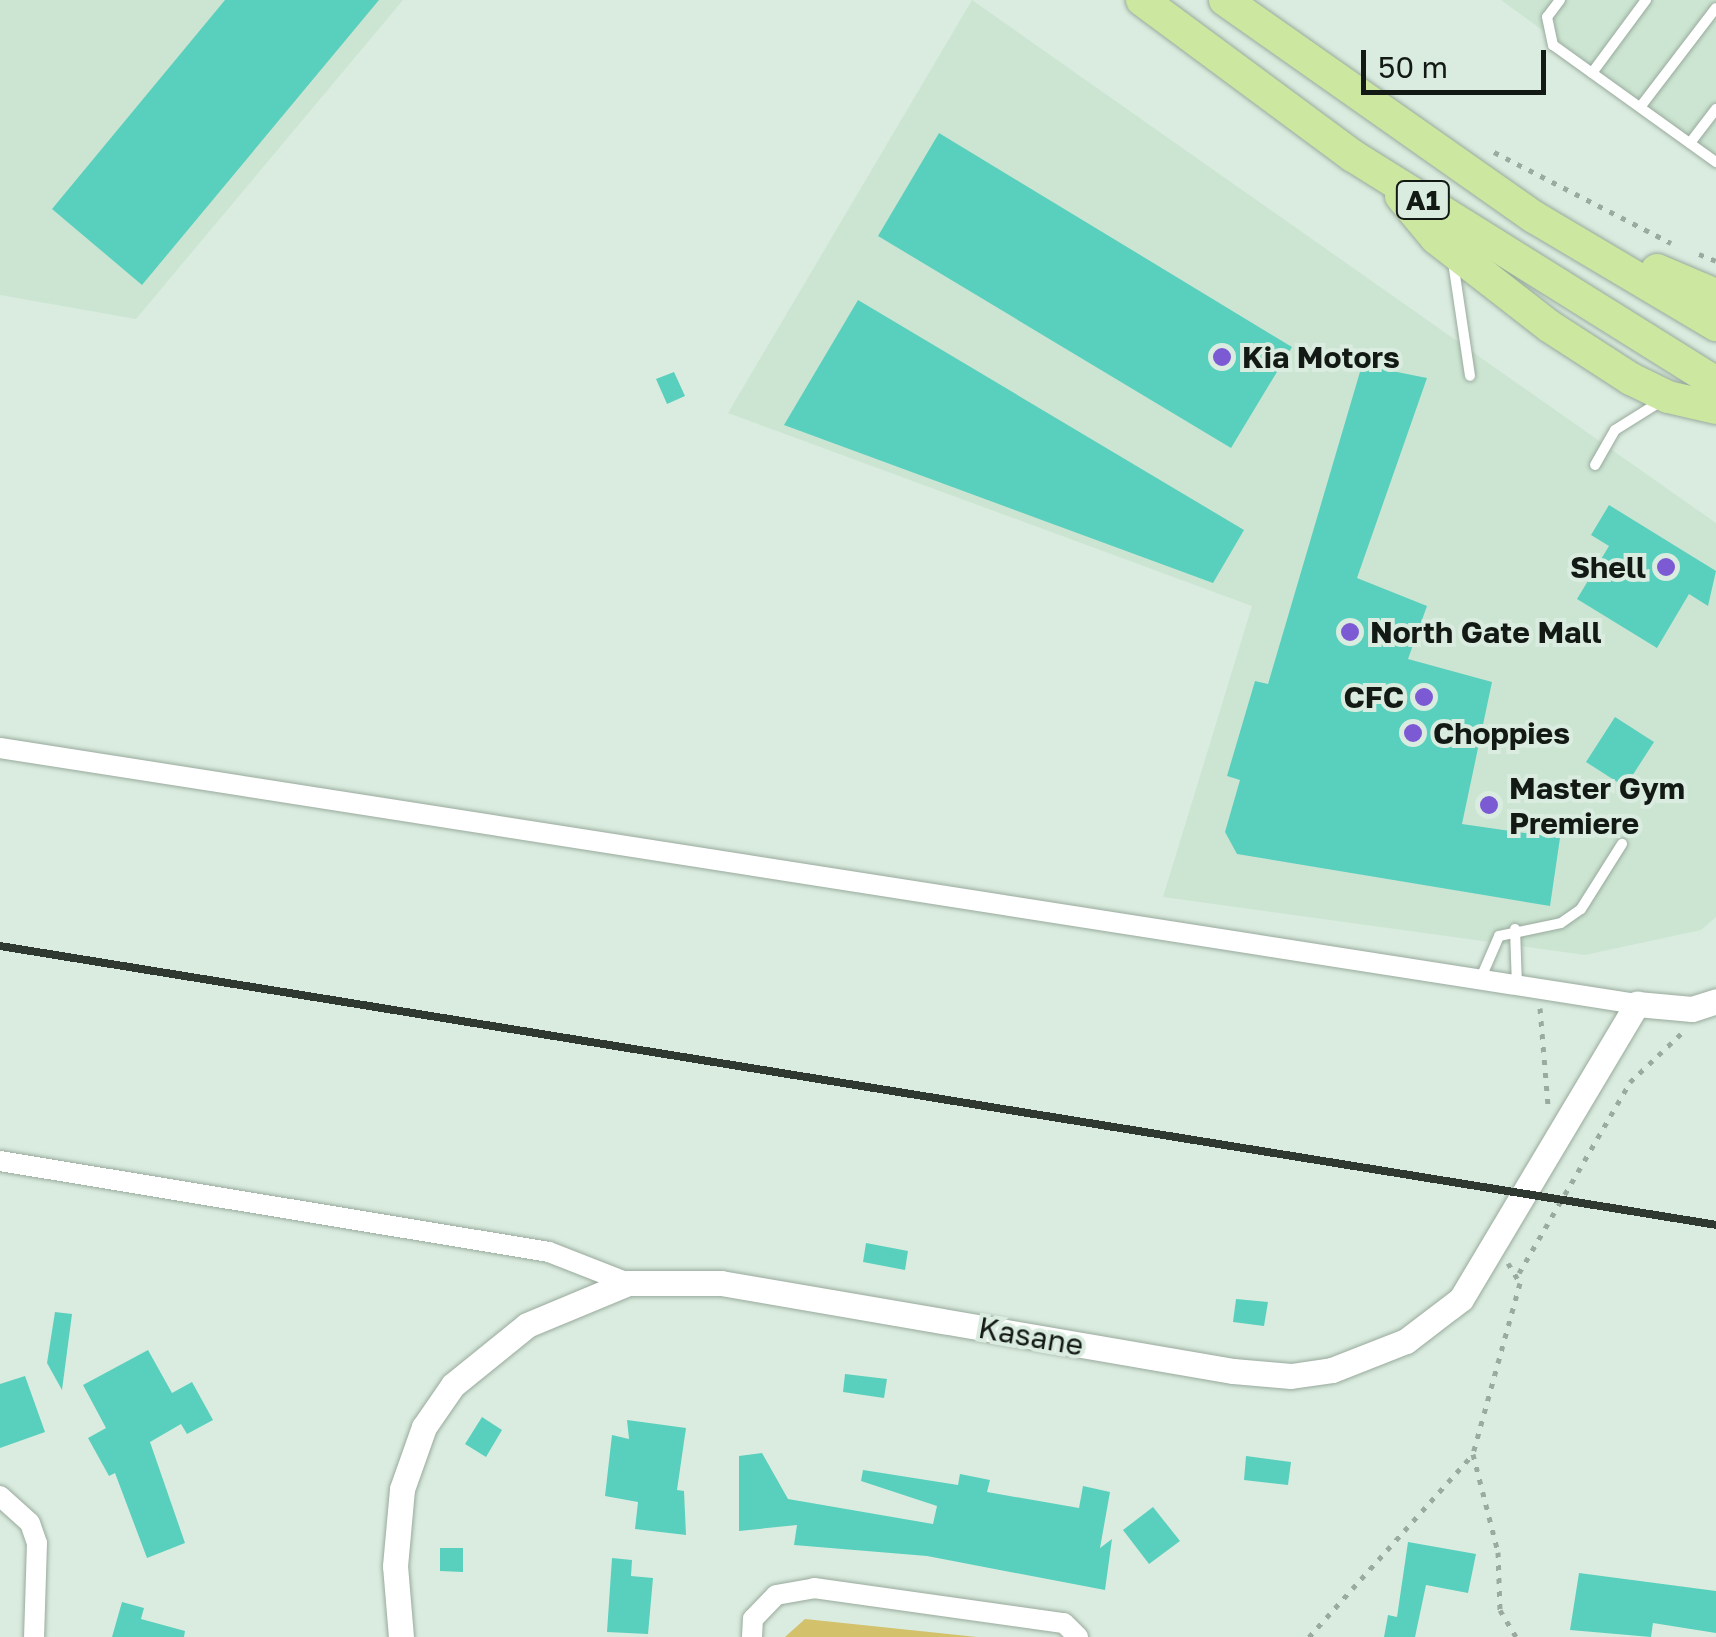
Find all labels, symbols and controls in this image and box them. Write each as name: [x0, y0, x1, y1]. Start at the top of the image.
scale bar: [1366, 30, 1551, 92]
text: 50 m: [1378, 49, 1448, 85]
road number: A1: [1396, 177, 1450, 223]
place label: Kia Motors: [1242, 339, 1400, 375]
marker: Kia Motors: [1211, 346, 1233, 368]
place label: Shell: [1570, 549, 1646, 585]
marker: Shell: [1655, 556, 1677, 578]
place label: North Gate Mall: [1370, 614, 1602, 650]
marker: North Gate Mall: [1339, 621, 1361, 643]
place label: CFC: [1344, 679, 1404, 715]
marker: CFC: [1413, 686, 1435, 708]
place label: Choppies: [1433, 715, 1570, 751]
marker: Choppies: [1402, 722, 1424, 744]
place label: Master Gym Premiere: [1509, 770, 1685, 840]
marker: Master Gym Premiere: [1478, 794, 1500, 816]
street label: Kasane: [976, 1309, 1086, 1363]

